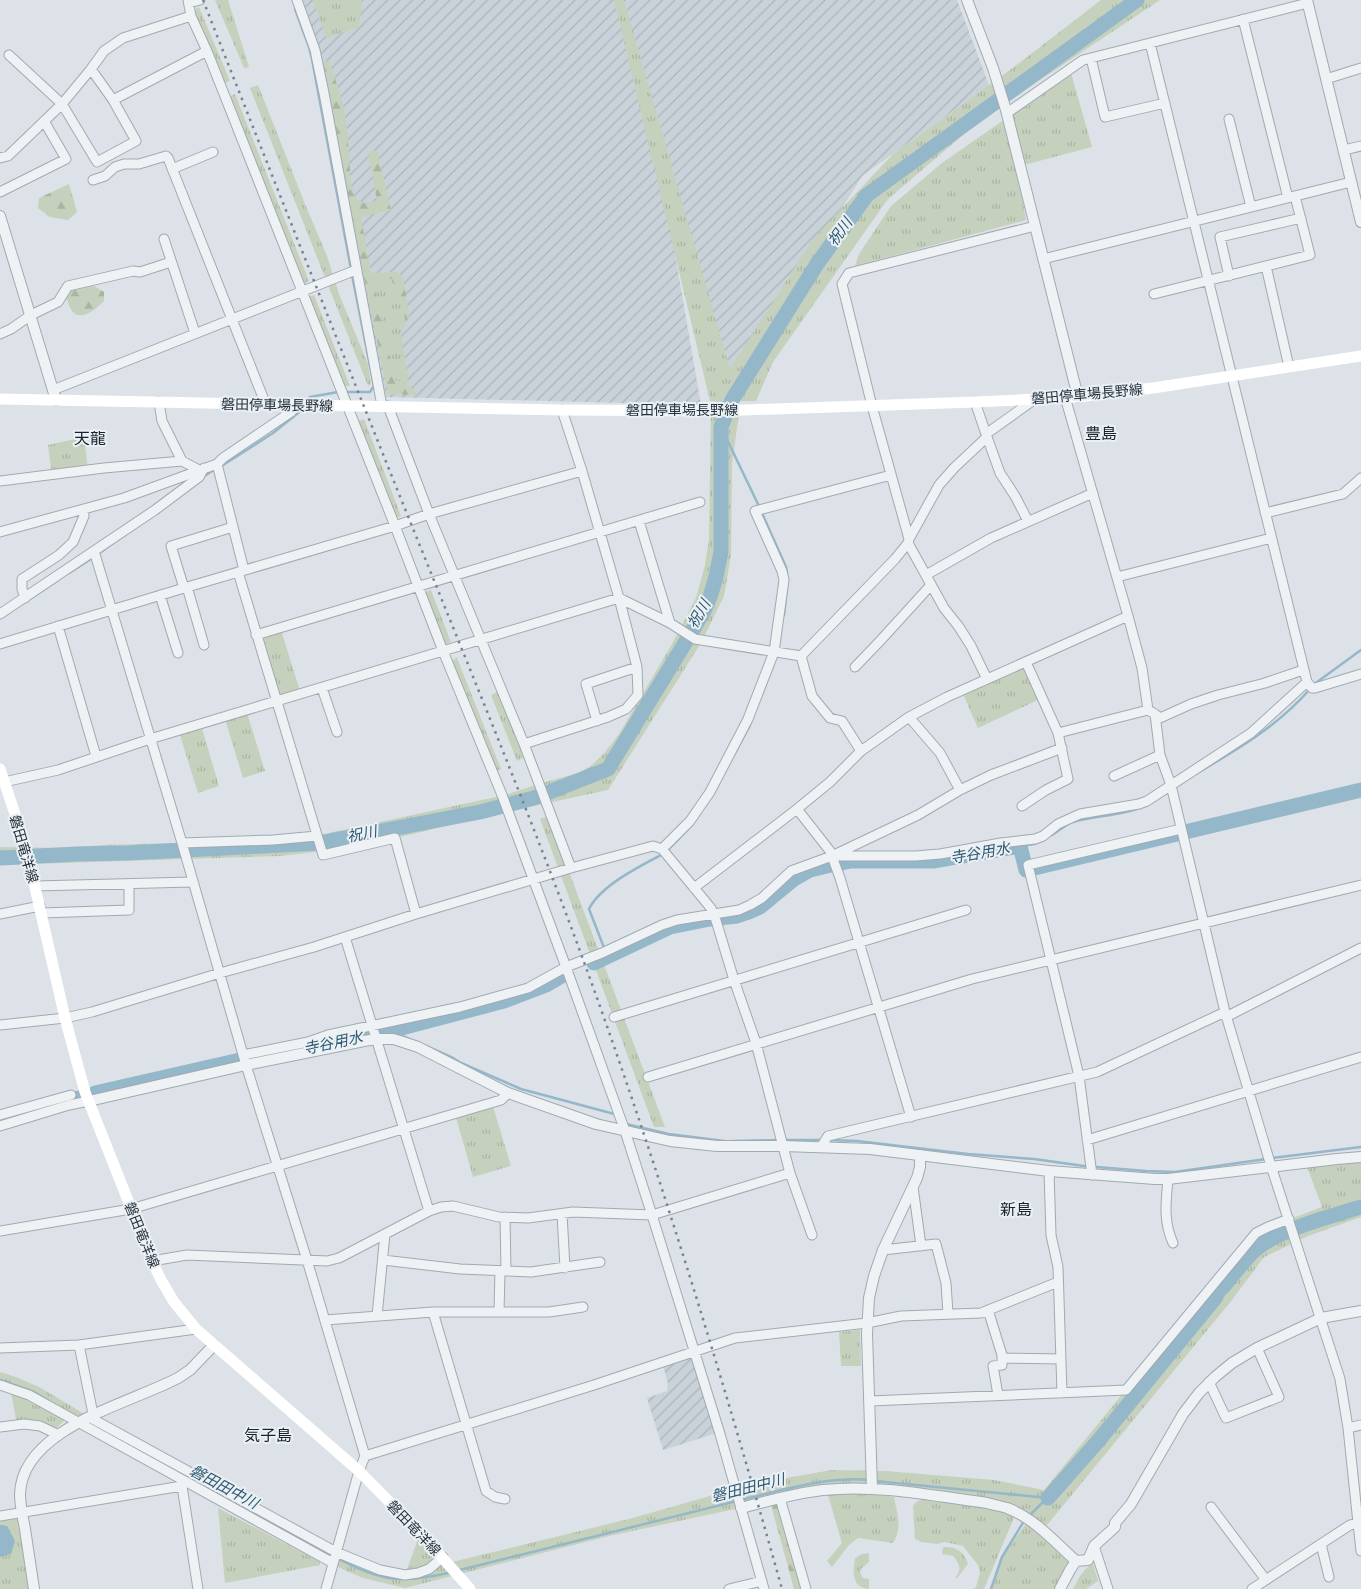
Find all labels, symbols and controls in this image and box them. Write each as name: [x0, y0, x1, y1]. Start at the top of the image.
water label: 祝川: [822, 212, 857, 249]
street label: 磐田停車場長野線: [1030, 379, 1144, 408]
street label: 磐田停車場長野線: [221, 394, 333, 415]
street label: 磐田停車場長野線: [626, 400, 738, 419]
district label: 豊島: [1085, 422, 1117, 444]
district label: 天龍: [74, 427, 106, 449]
water label: 祝川: [682, 594, 715, 631]
street label: 磐田竜洋線: [6, 813, 43, 885]
water label: 祝川: [345, 820, 380, 846]
water label: 寺谷用水: [949, 837, 1013, 867]
water label: 寺谷用水: [301, 1026, 366, 1058]
district label: 新島: [1000, 1198, 1032, 1220]
street label: 磐田竜洋線: [121, 1199, 164, 1271]
district label: 気子島: [244, 1424, 292, 1446]
water label: 磐田田中川: [187, 1460, 264, 1513]
water label: 磐田田中川: [709, 1468, 788, 1506]
street label: 磐田竜洋線: [383, 1496, 446, 1559]

